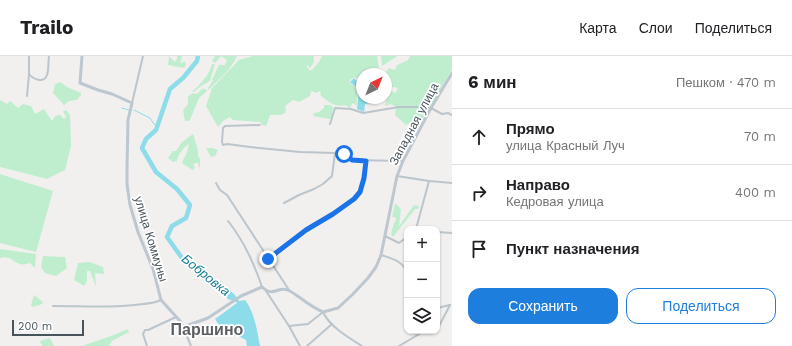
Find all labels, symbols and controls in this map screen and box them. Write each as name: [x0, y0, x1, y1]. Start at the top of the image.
text: Trailo: [20, 16, 73, 39]
text: Карта: [579, 20, 617, 36]
text: Слои: [639, 20, 673, 36]
text: Поделиться: [695, 20, 772, 36]
north arrow: [356, 68, 392, 104]
text: 6 мин: [468, 72, 517, 92]
text: Пешком · 470 m: [676, 75, 776, 90]
street label: Западная улица: [386, 80, 442, 167]
text: Прямо: [506, 120, 555, 138]
icon: ahead: [468, 126, 490, 148]
text: 70 m: [744, 129, 776, 144]
text: улица Красный Луч: [506, 138, 625, 153]
route start: [335, 145, 353, 163]
text: Направо: [506, 176, 570, 194]
icon: right: [468, 182, 490, 204]
text: 400 m: [735, 185, 776, 200]
text: Кедровая улица: [506, 194, 604, 209]
street label: улица Коммуны: [131, 195, 171, 283]
map controls: [404, 226, 440, 334]
button: +: [404, 226, 440, 262]
icon: arrive: [468, 238, 490, 260]
text: Пункт назначения: [506, 240, 639, 258]
route end: [259, 250, 277, 268]
water label: Бобровка: [179, 251, 233, 299]
button: −: [404, 262, 440, 298]
button: Сохранить: [468, 288, 618, 324]
button: Поделиться: [626, 288, 776, 324]
button: layers: [404, 298, 440, 334]
scale bar: [12, 318, 84, 337]
text: 200 m: [18, 320, 52, 333]
district label: Паршино: [171, 320, 244, 339]

